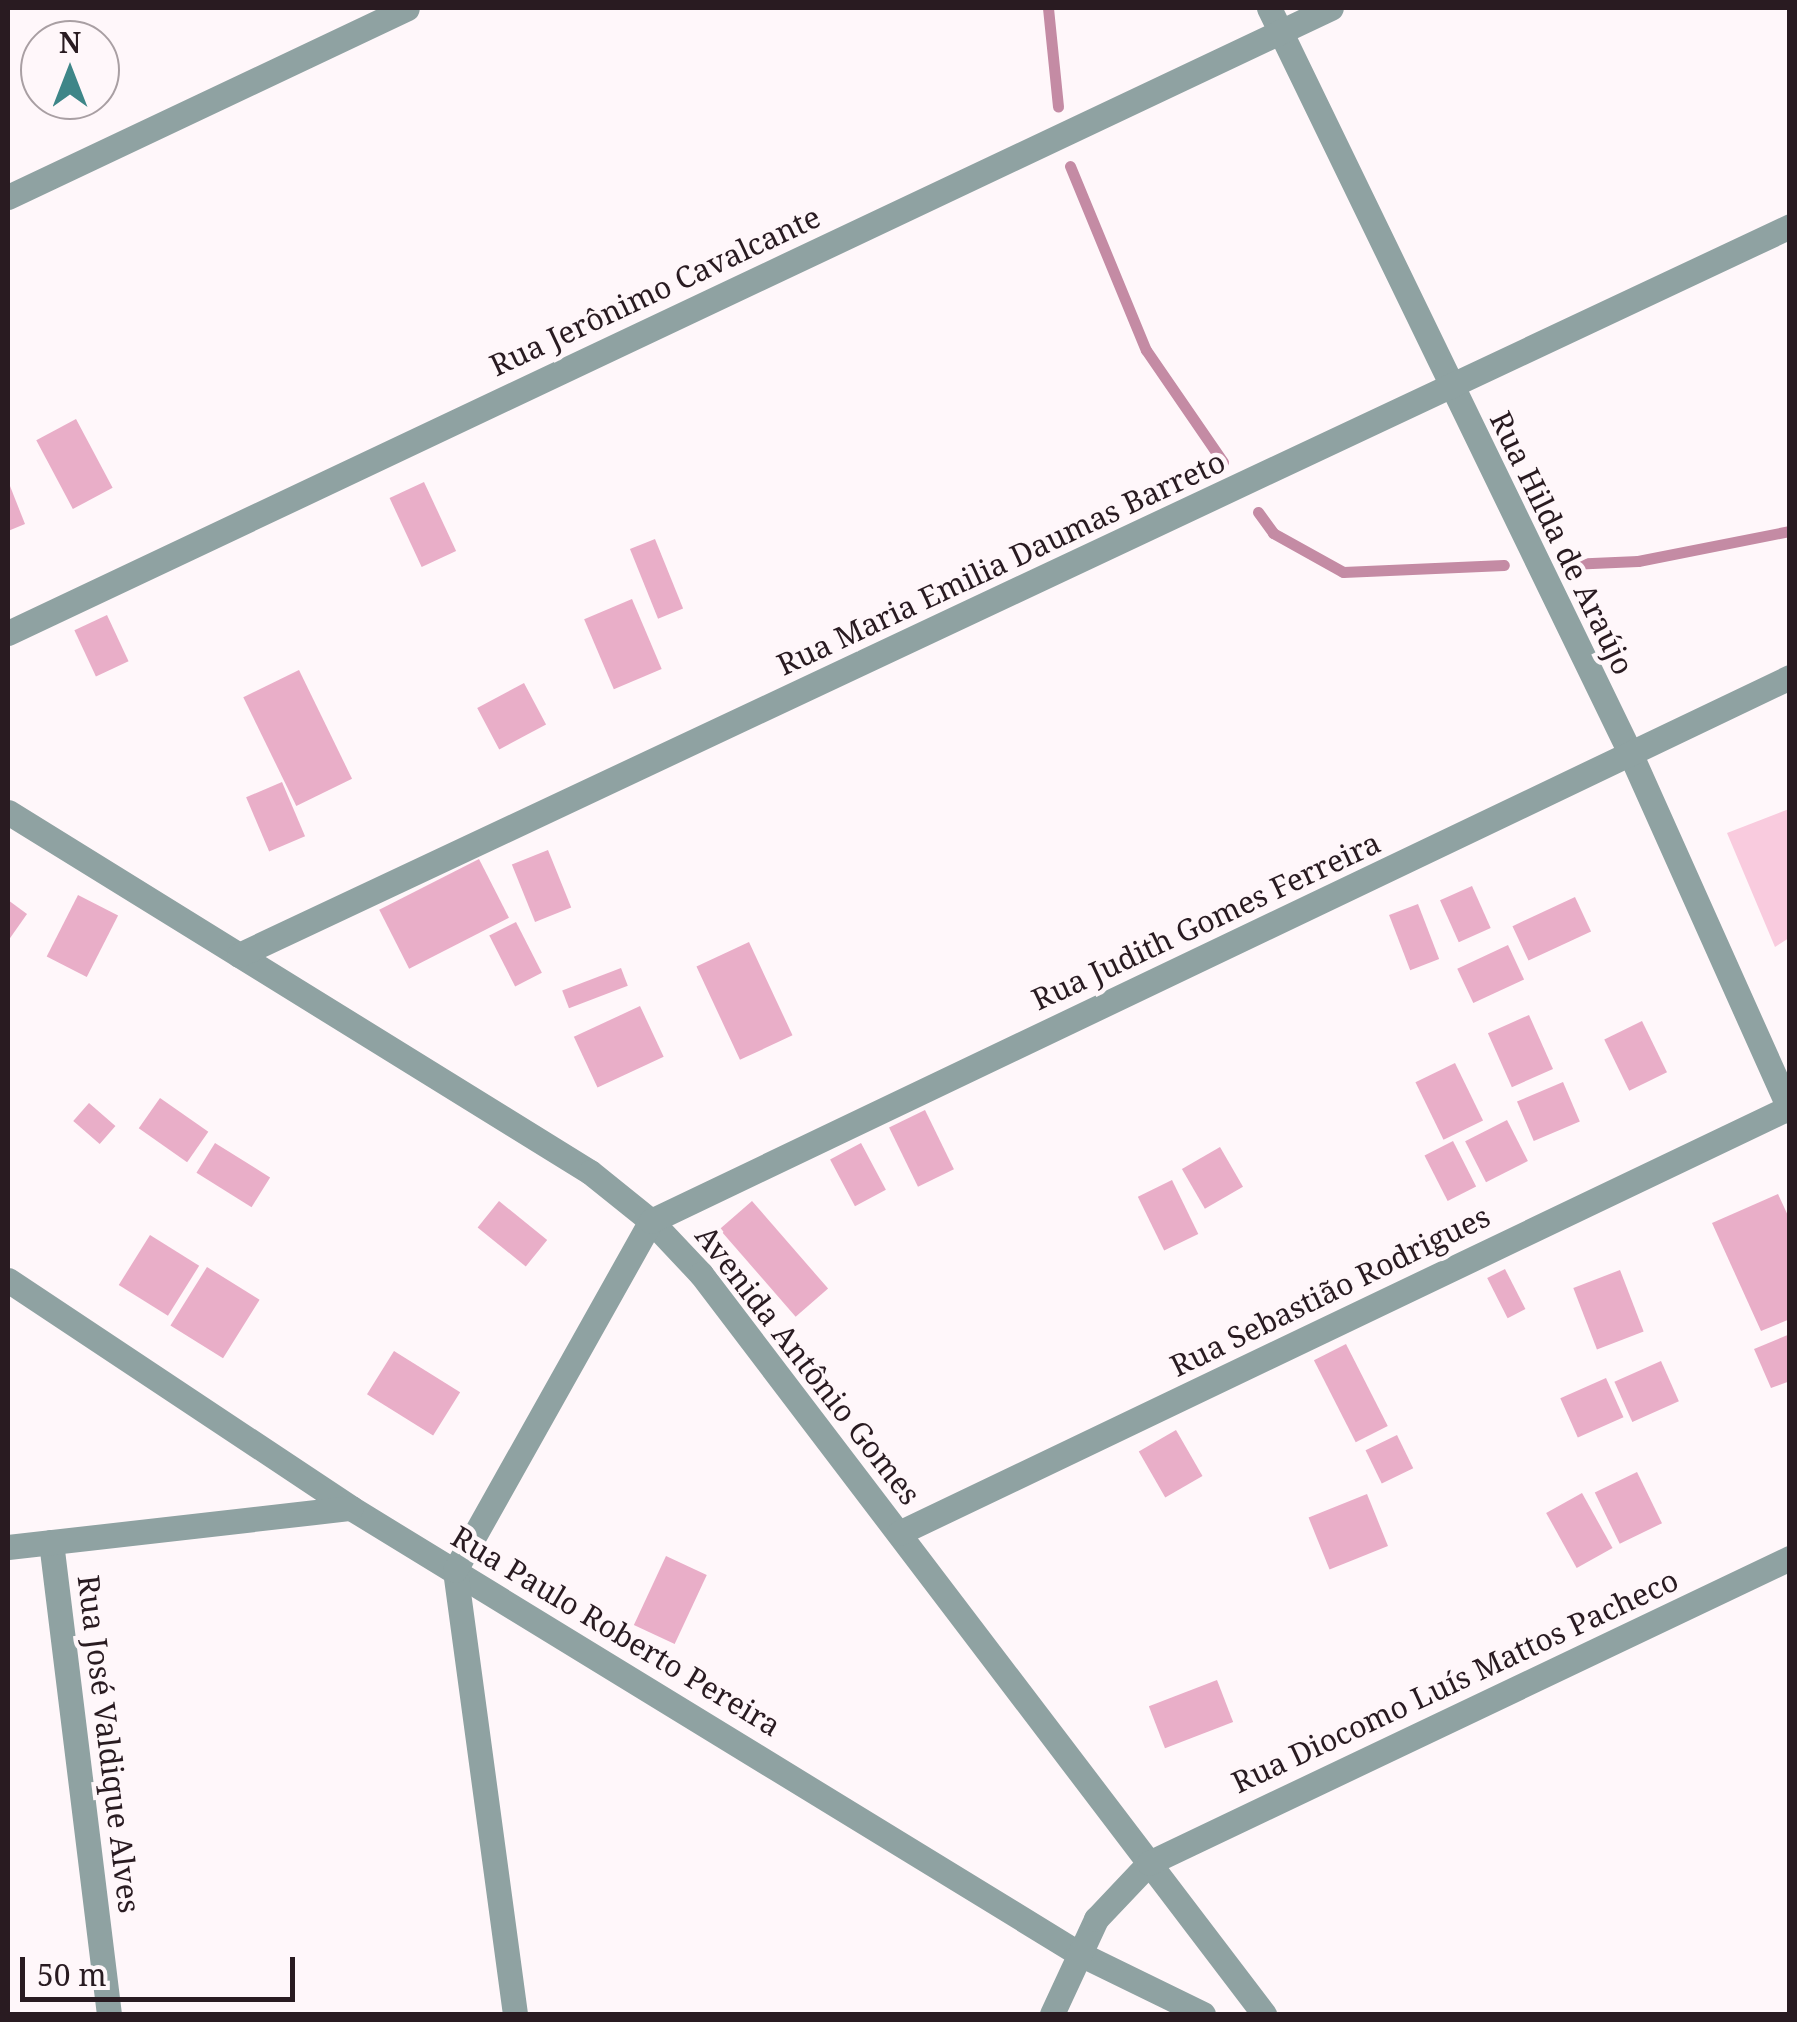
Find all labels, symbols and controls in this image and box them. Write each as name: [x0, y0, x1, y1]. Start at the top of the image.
north arrow: [20, 20, 120, 120]
text: N: [59, 23, 81, 61]
street label: Rua Jerônimo Cavalcante: [484, 199, 826, 383]
street label: Rua Hilda de Araújo: [1483, 405, 1641, 681]
street label: Rua Maria Emilia Daumas Barreto: [771, 443, 1231, 683]
street label: Rua Judith Gomes Ferreira: [1026, 824, 1386, 1018]
street label: Rua Sebastião Rodrigues: [1165, 1198, 1495, 1384]
street label: Avenida Antônio Gomes: [688, 1218, 928, 1512]
street label: Rua Paulo Roberto Pereira: [445, 1518, 787, 1744]
street label: Rua Diocomo Luís Mattos Pacheco: [1226, 1562, 1684, 1800]
street label: Rua José Valdique Alves: [70, 1573, 148, 1915]
scale bar: [25, 1937, 300, 1999]
text: 50 m: [37, 1954, 107, 1995]

